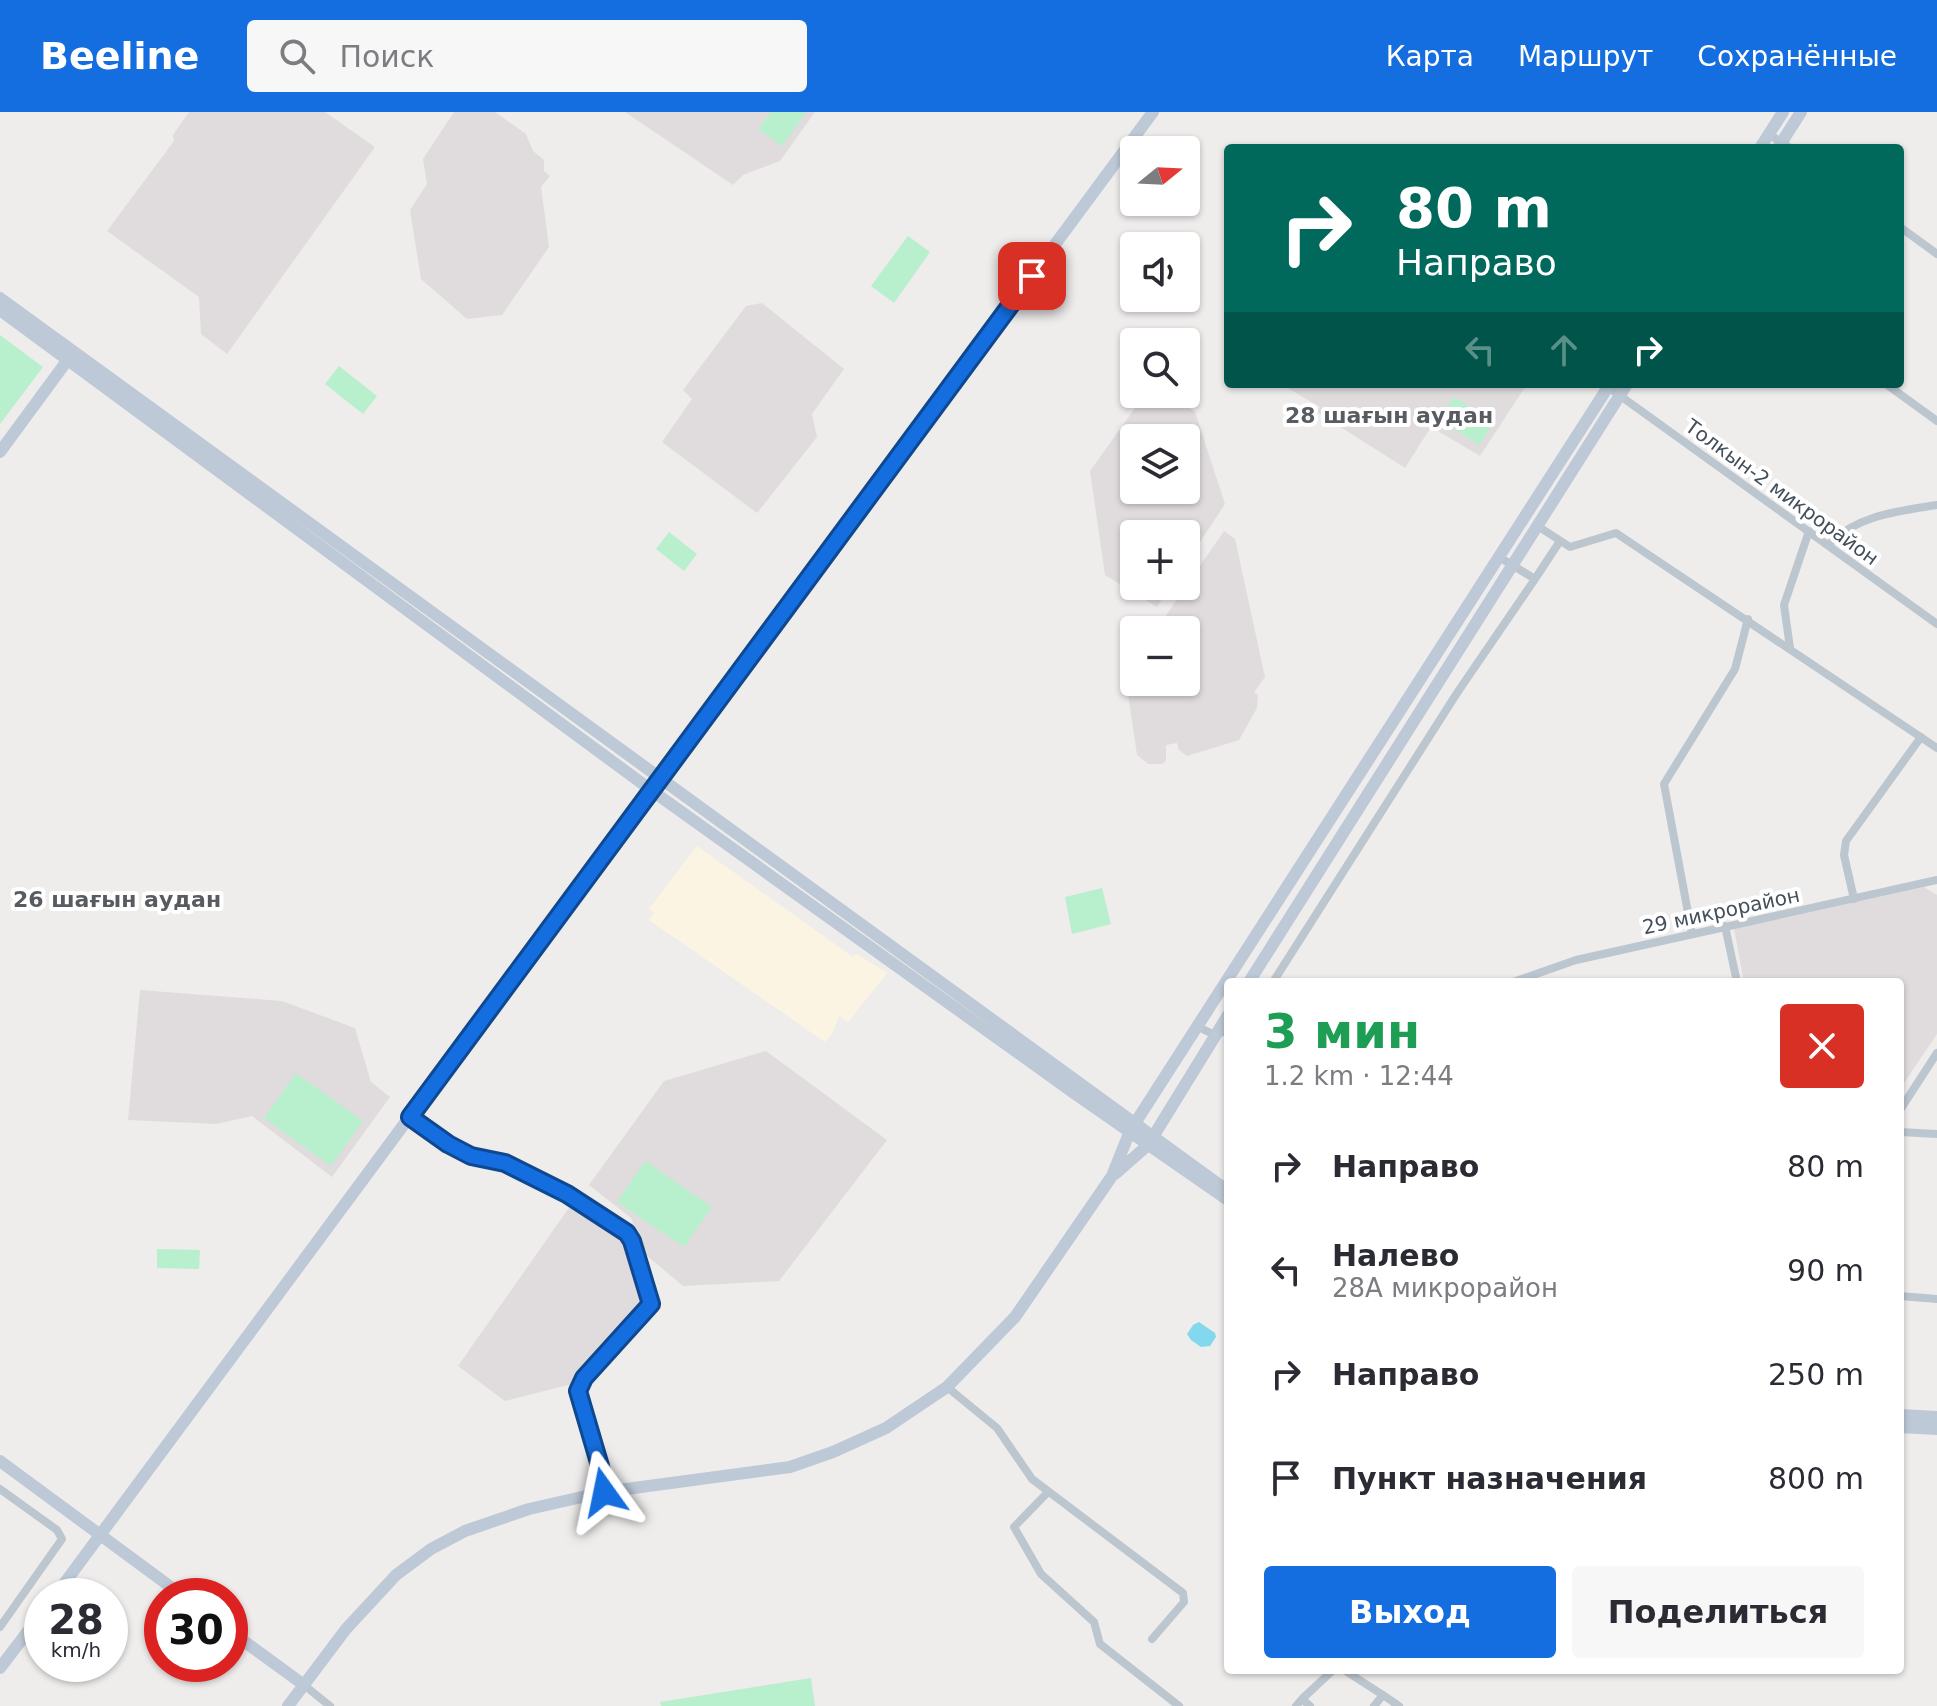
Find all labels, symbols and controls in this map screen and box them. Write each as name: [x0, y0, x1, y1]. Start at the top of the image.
search box: [247, 20, 807, 92]
text: Beeline: [40, 34, 199, 78]
icon: search: [275, 34, 319, 78]
text: Поиск: [339, 39, 434, 74]
text: Карта: [1386, 40, 1474, 73]
text: Маршрут: [1518, 40, 1653, 73]
text: Сохранённые: [1697, 40, 1897, 73]
north arrow: [1120, 136, 1200, 216]
map controls: [1120, 136, 1200, 696]
text: 80 m: [1396, 175, 1552, 240]
icon: right: [1264, 176, 1368, 280]
button: sound: [1120, 232, 1200, 312]
pin: [998, 242, 1066, 310]
text: Направо: [1396, 242, 1557, 283]
icon: arrive: [1010, 254, 1054, 298]
button: search: [1120, 328, 1200, 408]
icon: left: [1458, 328, 1502, 372]
icon: ahead: [1542, 328, 1586, 372]
icon: right: [1626, 328, 1670, 372]
district label: 28 шағын аудан: [1285, 403, 1493, 428]
street label: Толкын-2 микрорайон: [1680, 413, 1883, 570]
button: layers: [1120, 424, 1200, 504]
button: +: [1120, 520, 1200, 600]
button: −: [1120, 616, 1200, 696]
street label: 29 микрорайон: [1640, 883, 1802, 939]
district label: 26 шағын аудан: [13, 887, 221, 912]
text: 3 мин: [1264, 1003, 1420, 1059]
button: close: [1780, 1004, 1864, 1088]
text: 1.2 km · 12:44: [1264, 1061, 1454, 1091]
icon: right: [1264, 1144, 1308, 1188]
text: Направо: [1332, 1149, 1479, 1184]
text: 80 m: [1787, 1149, 1864, 1184]
text: Налево: [1332, 1238, 1459, 1273]
icon: left: [1264, 1248, 1308, 1292]
text: 90 m: [1787, 1253, 1864, 1288]
text: 28А микрорайон: [1332, 1273, 1558, 1303]
icon: right: [1264, 1352, 1308, 1396]
text: Направо: [1332, 1357, 1479, 1392]
text: 250 m: [1768, 1357, 1864, 1392]
position arrow: [562, 1450, 646, 1534]
icon: arrive: [1264, 1456, 1308, 1500]
text: Пункт назначения: [1332, 1461, 1647, 1496]
text: 800 m: [1768, 1461, 1864, 1496]
button: Выход: [1264, 1566, 1556, 1658]
button: Поделиться: [1572, 1566, 1864, 1658]
speed limit sign: 30: [144, 1578, 248, 1682]
text: 28: [48, 1597, 104, 1643]
text: km/h: [51, 1638, 101, 1662]

